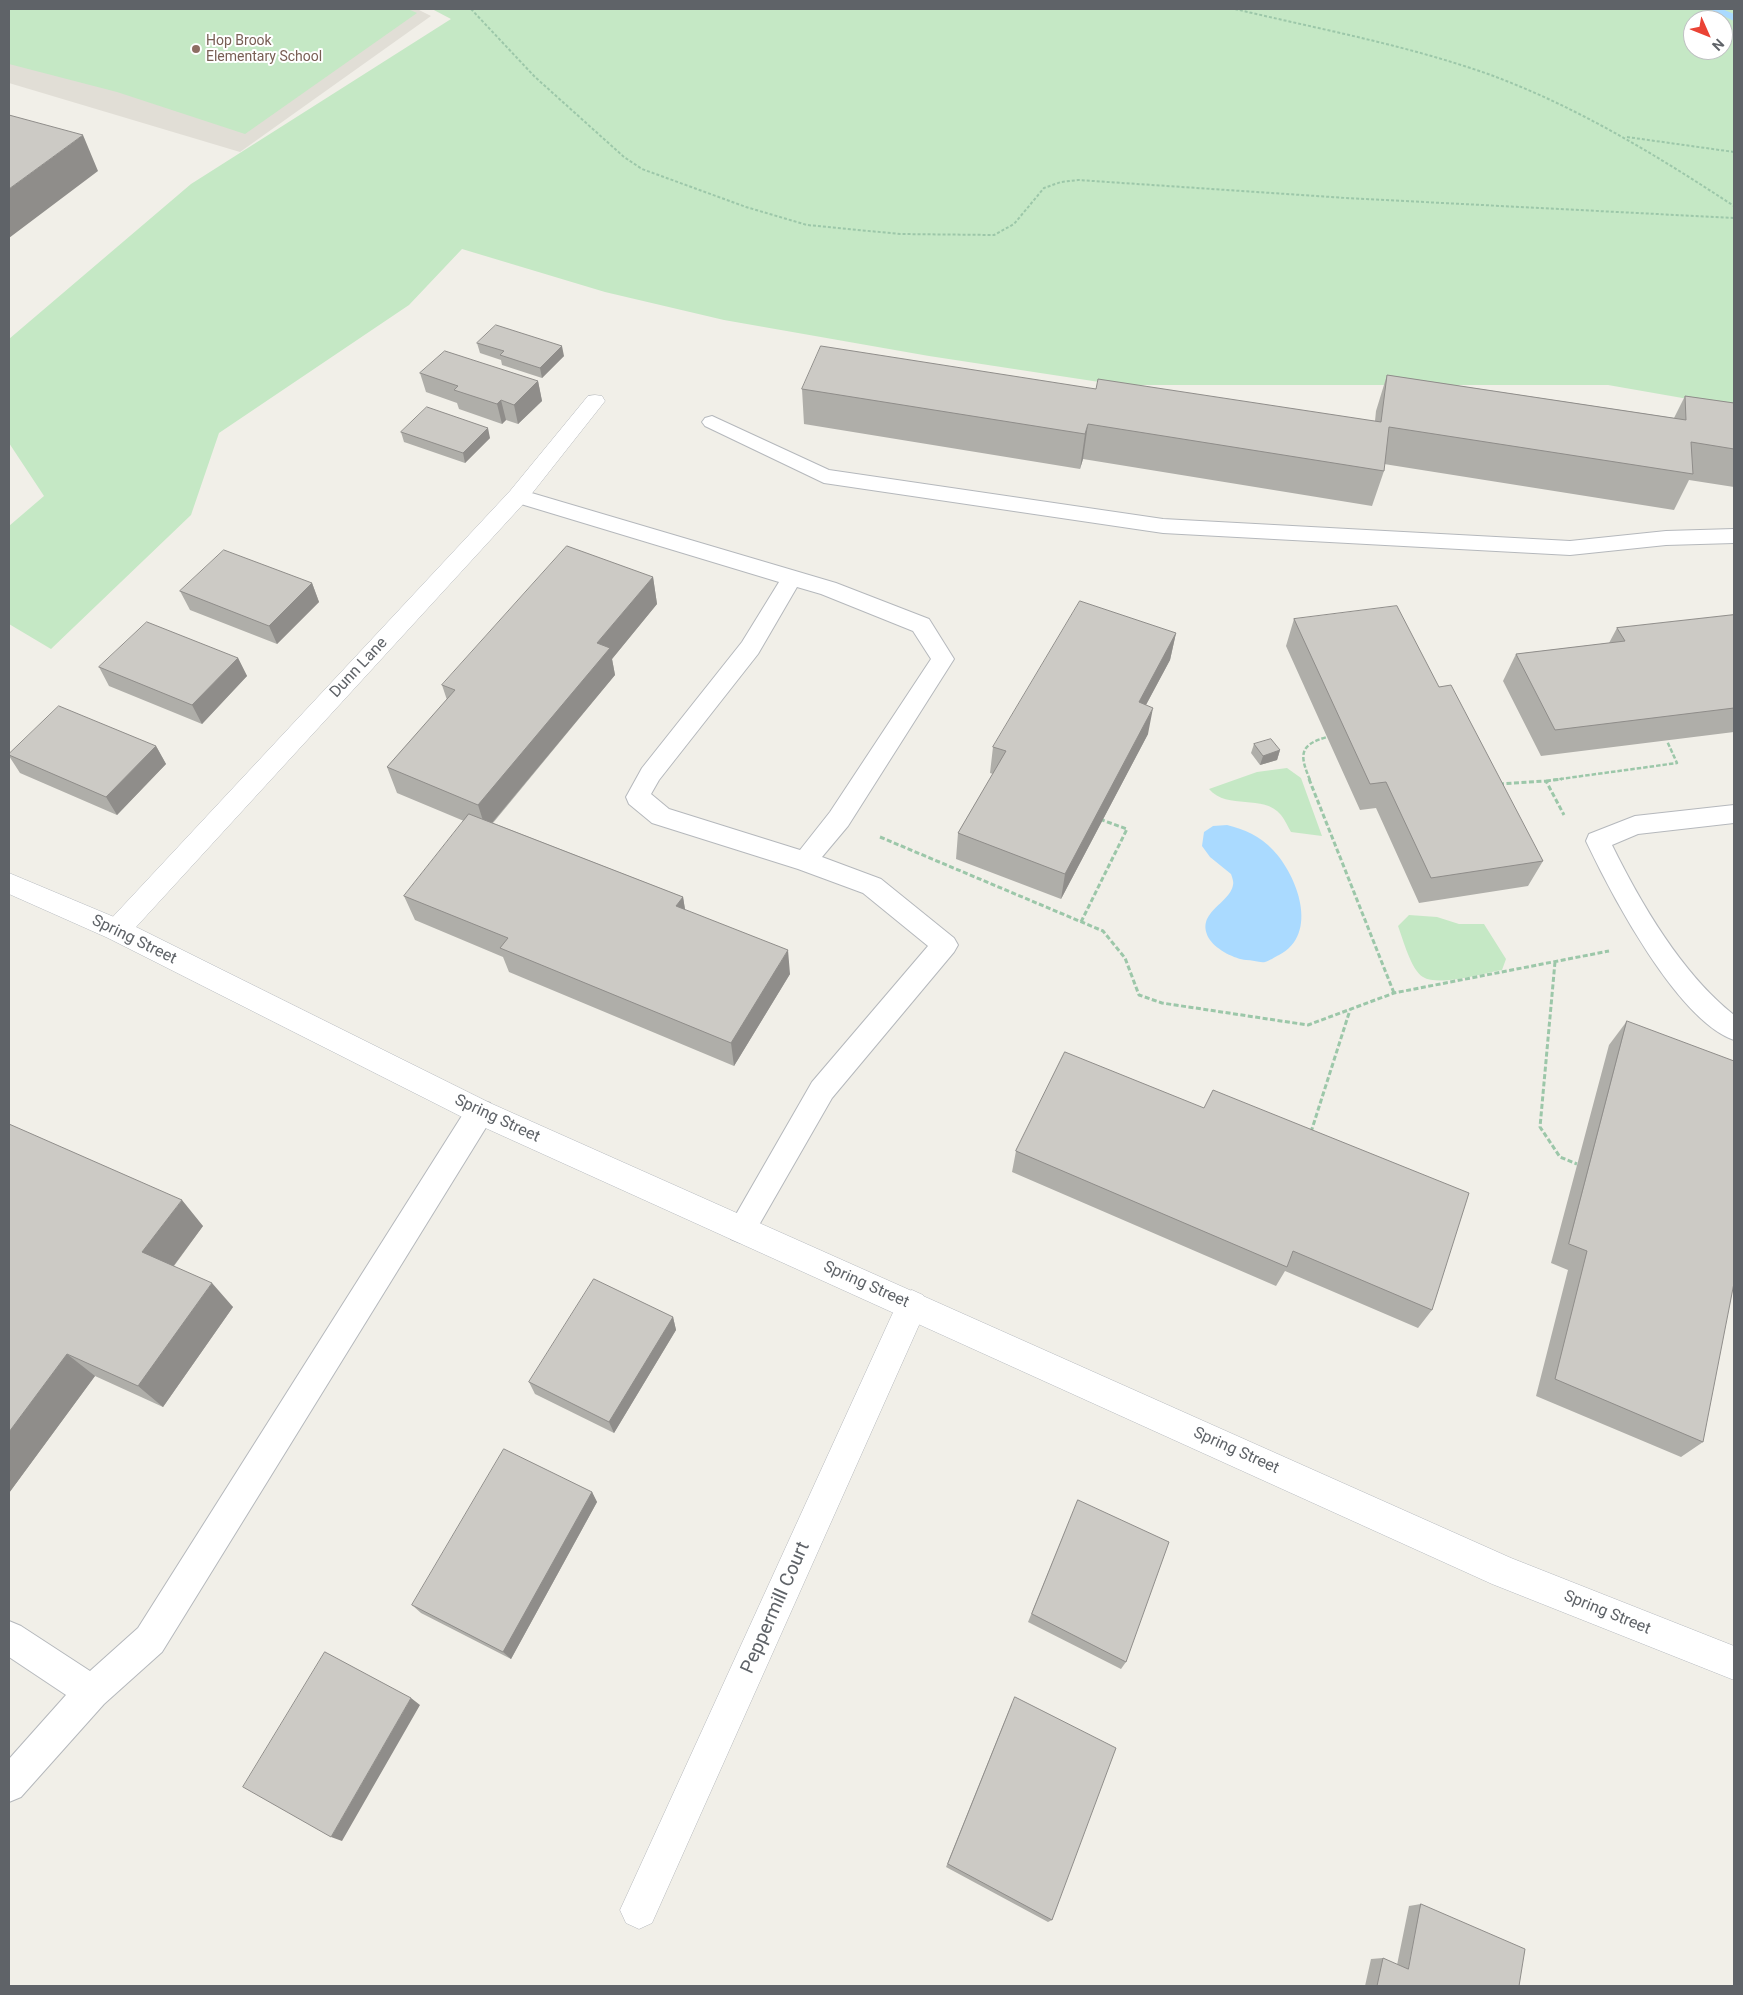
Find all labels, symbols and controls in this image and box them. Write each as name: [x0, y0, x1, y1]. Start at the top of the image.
north arrow: [1683, 10, 1733, 60]
place label: Hop Brook Elementary School: [206, 33, 322, 65]
text: N: [1709, 36, 1727, 54]
marker: Hop Brook Elementary School: [190, 43, 202, 55]
street label: Dunn Lane: [326, 634, 392, 702]
street label: Spring Street: [89, 911, 179, 969]
street label: Spring Street: [451, 1091, 543, 1147]
street label: Spring Street: [820, 1258, 912, 1312]
street label: Spring Street: [1190, 1424, 1282, 1478]
street label: Peppermill Court: [737, 1539, 815, 1677]
street label: Spring Street: [1561, 1587, 1653, 1639]

